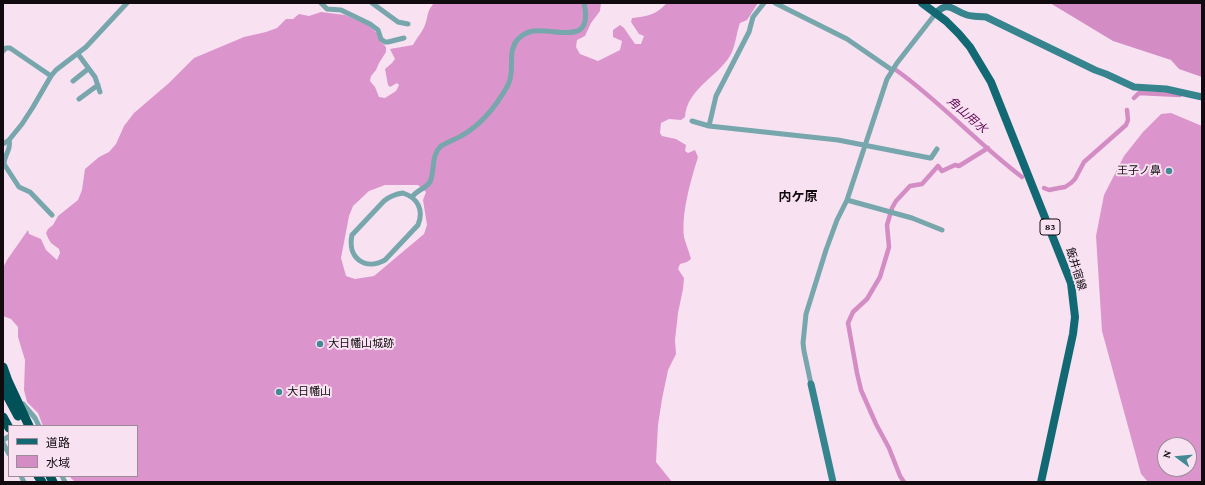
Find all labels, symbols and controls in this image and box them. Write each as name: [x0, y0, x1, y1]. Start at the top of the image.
water label: 角山用水: [944, 94, 990, 136]
place label: 王子ノ鼻: [1117, 164, 1161, 178]
marker: 王子ノ鼻: [1164, 166, 1174, 176]
district label: 内ケ原: [779, 189, 817, 205]
road number: 83: [1040, 219, 1060, 235]
street label: 飯井宿線: [1063, 246, 1089, 292]
place label: 大日幡山城跡: [328, 337, 394, 351]
marker: 大日幡山城跡: [315, 339, 325, 349]
place label: 大日幡山: [287, 385, 331, 399]
marker: 大日幡山: [274, 387, 284, 397]
legend: [8, 425, 138, 477]
text: 道路: [46, 436, 70, 450]
north arrow: [1157, 437, 1197, 477]
text: N: [1160, 449, 1173, 459]
text: 水域: [46, 456, 70, 470]

